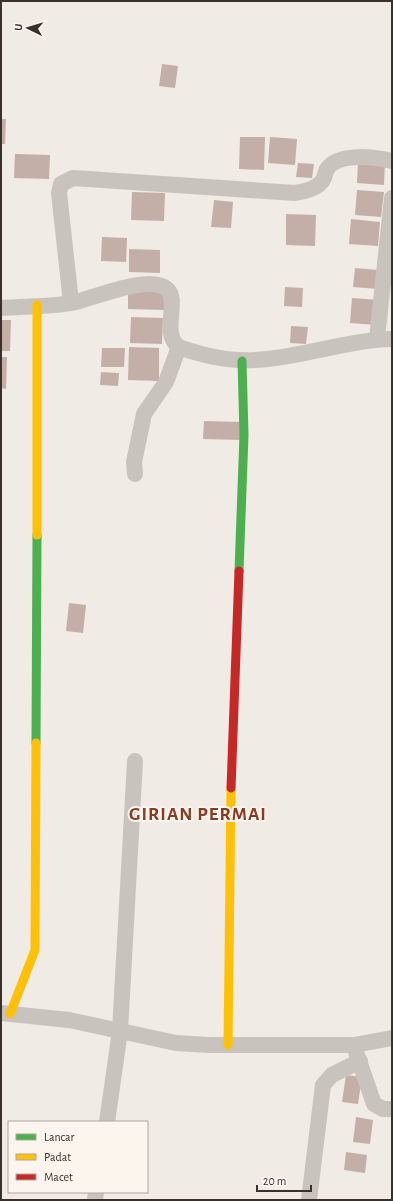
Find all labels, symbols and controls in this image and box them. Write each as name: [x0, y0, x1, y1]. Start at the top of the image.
north arrow: [8, 8, 48, 48]
text: U: [13, 23, 24, 31]
district label: GIRIAN PERMAI: [129, 805, 267, 824]
legend: [8, 1121, 148, 1193]
text: Lancar: [44, 1131, 75, 1143]
text: Padat: [44, 1151, 71, 1163]
scale bar: [257, 1167, 311, 1193]
text: Macet: [44, 1171, 73, 1183]
text: 20 m: [263, 1175, 286, 1187]

